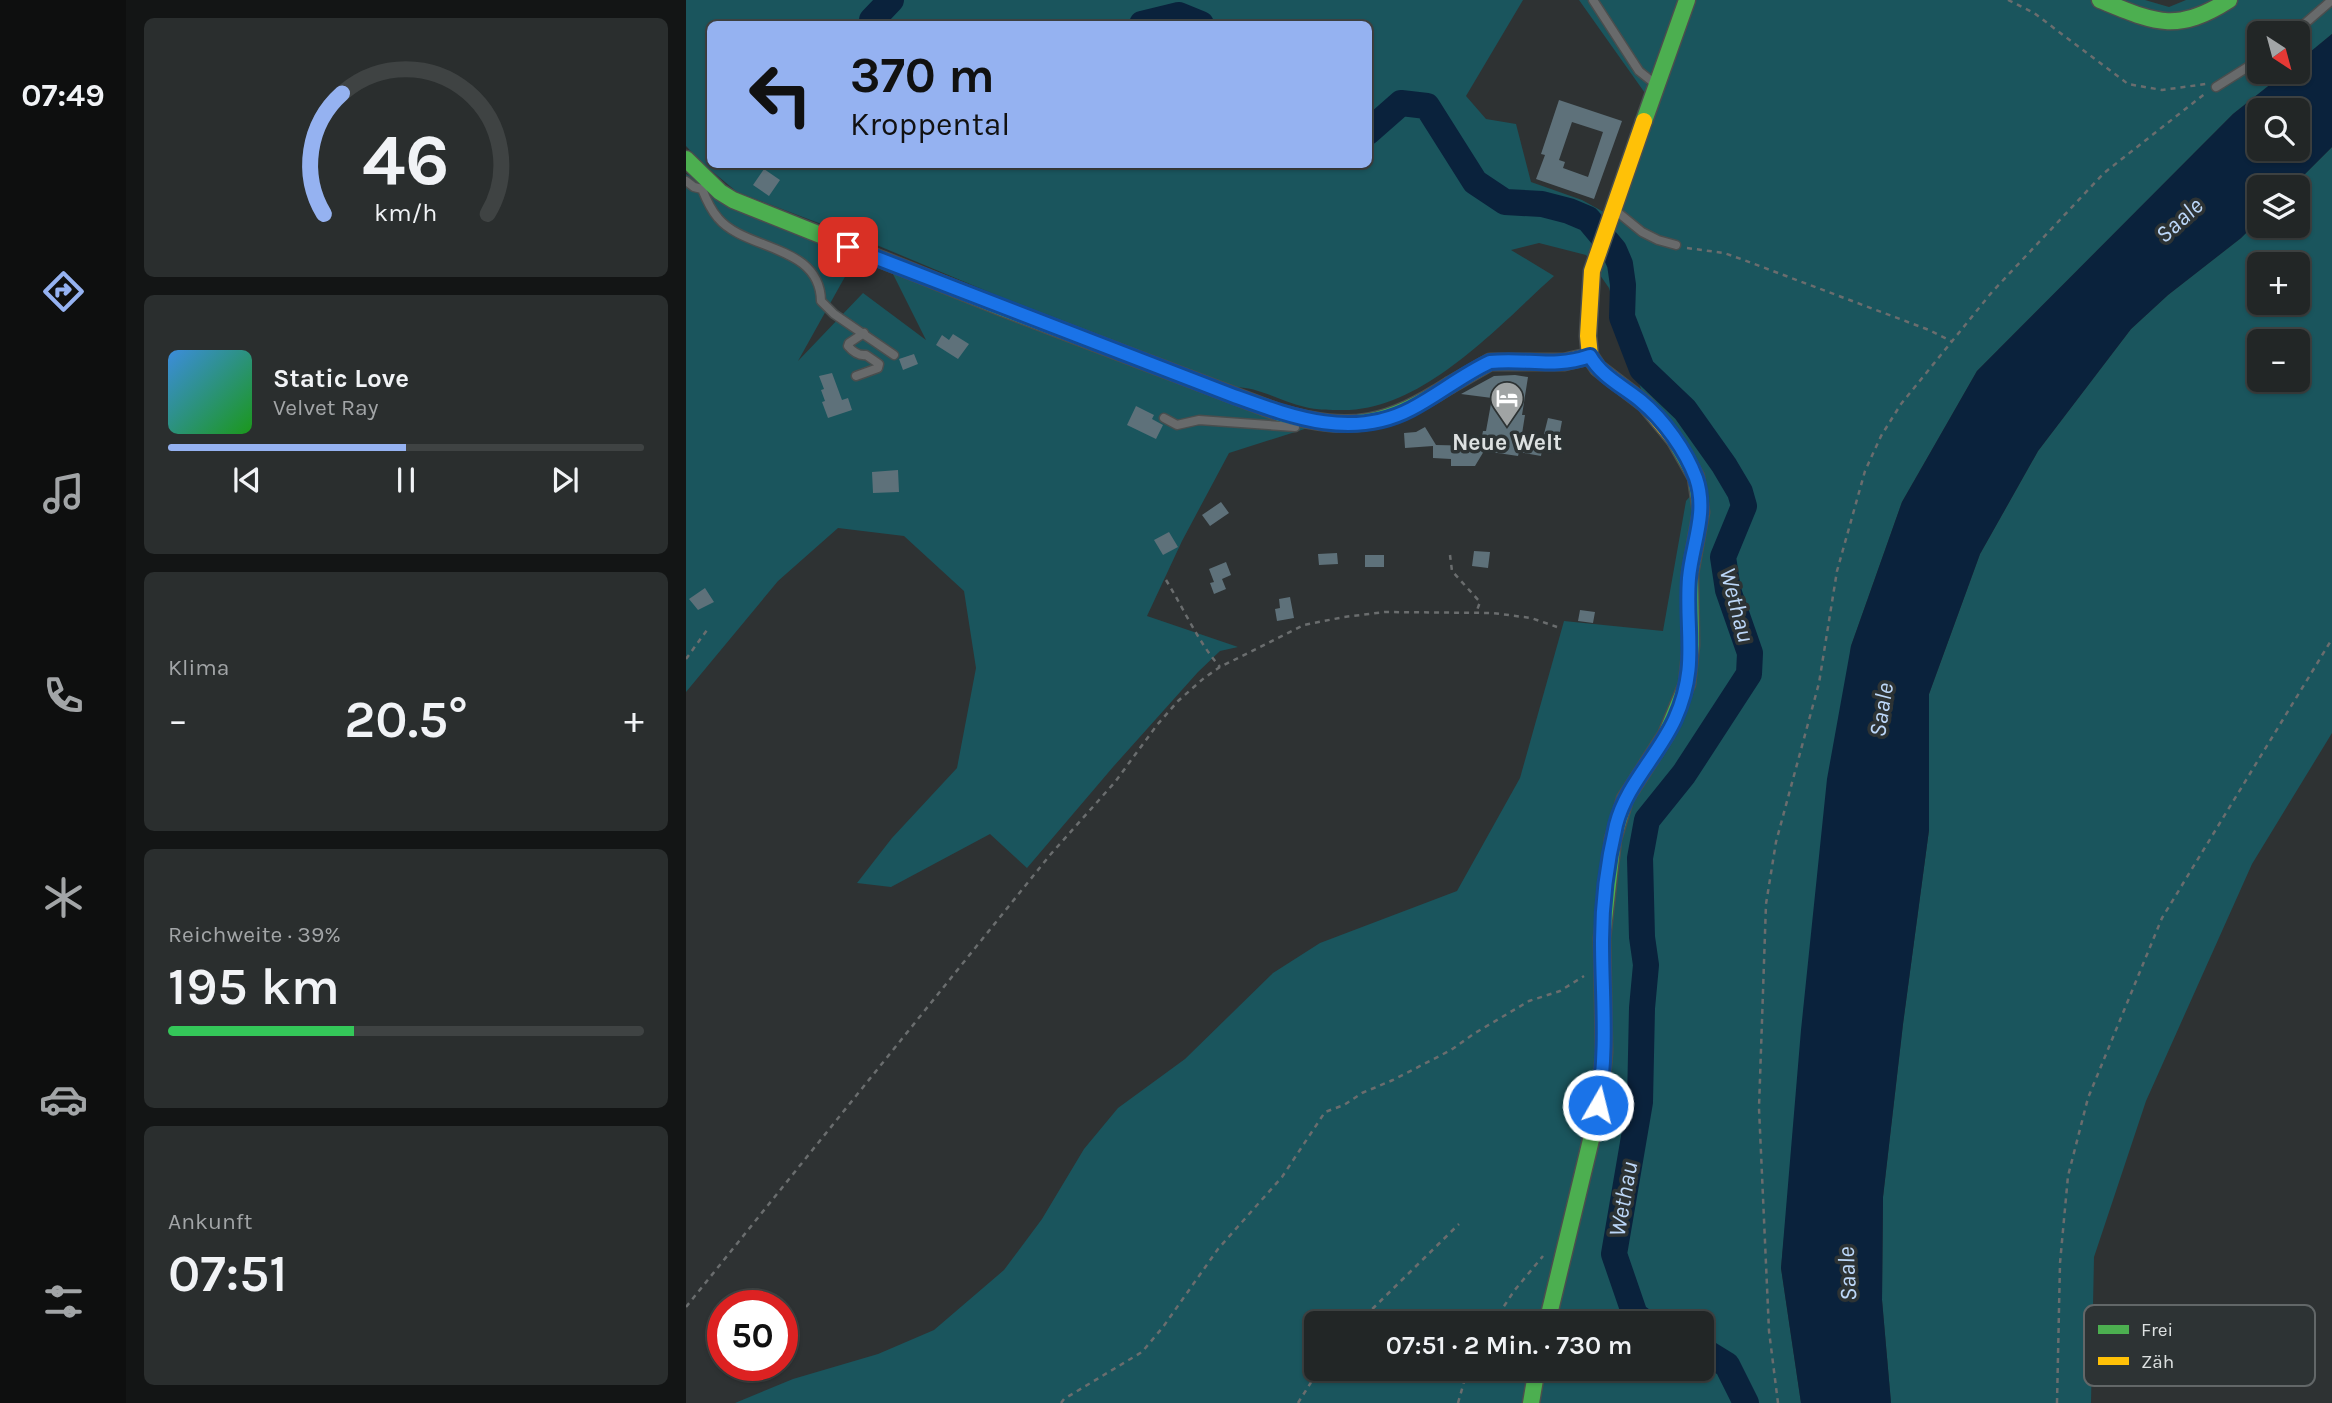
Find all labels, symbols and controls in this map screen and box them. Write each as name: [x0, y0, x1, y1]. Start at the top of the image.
north arrow: [2247, 21, 2310, 84]
map controls: [2247, 21, 2310, 392]
text: 370 m: [850, 47, 995, 104]
icon: left: [735, 49, 826, 140]
text: 07:49: [21, 77, 105, 114]
button: search: [2247, 98, 2310, 161]
text: Kroppental: [850, 106, 1010, 143]
text: 46: [362, 117, 450, 202]
button: layers: [2247, 175, 2310, 238]
water label: Saale: [2149, 191, 2209, 249]
text: km/h: [374, 197, 438, 226]
pin: [818, 217, 878, 277]
icon: arrive: [829, 228, 867, 266]
button: +: [2247, 252, 2310, 315]
icon: directions: [39, 267, 88, 316]
button: −: [2247, 329, 2310, 392]
text: Static Love: [273, 363, 409, 394]
hotel icon: Neue Welt: [1488, 379, 1526, 428]
text: Velvet Ray: [273, 394, 378, 421]
place label: Neue Welt: [1452, 429, 1562, 456]
icon: previous: [228, 461, 266, 499]
icon: pause: [387, 461, 425, 499]
icon: next: [546, 461, 584, 499]
icon: music: [39, 469, 88, 518]
water label: Wethau: [1714, 565, 1760, 645]
text: Klima: [168, 654, 229, 681]
icon: phone: [39, 671, 88, 720]
water label: Saale: [1863, 681, 1899, 739]
text: 20.5°: [344, 689, 468, 750]
text: −: [168, 698, 188, 743]
text: +: [624, 698, 644, 743]
icon: climate: [39, 873, 88, 922]
text: Reichweite · 39%: [168, 921, 341, 948]
text: 195 km: [168, 956, 340, 1017]
position arrow: [1561, 1068, 1635, 1142]
icon: car: [39, 1075, 88, 1124]
water label: Wethau: [1603, 1159, 1643, 1239]
text: Ankunft: [168, 1208, 252, 1235]
text: 07:51: [168, 1243, 287, 1304]
water label: Saale: [1832, 1246, 1862, 1302]
icon: filters: [39, 1277, 88, 1326]
speed limit sign: 50: [707, 1290, 798, 1381]
legend: [2084, 1305, 2315, 1386]
text: Frei: [2141, 1319, 2173, 1341]
text: 07:51 · 2 Min. · 730 m: [1386, 1330, 1632, 1361]
text: Zäh: [2141, 1351, 2174, 1373]

